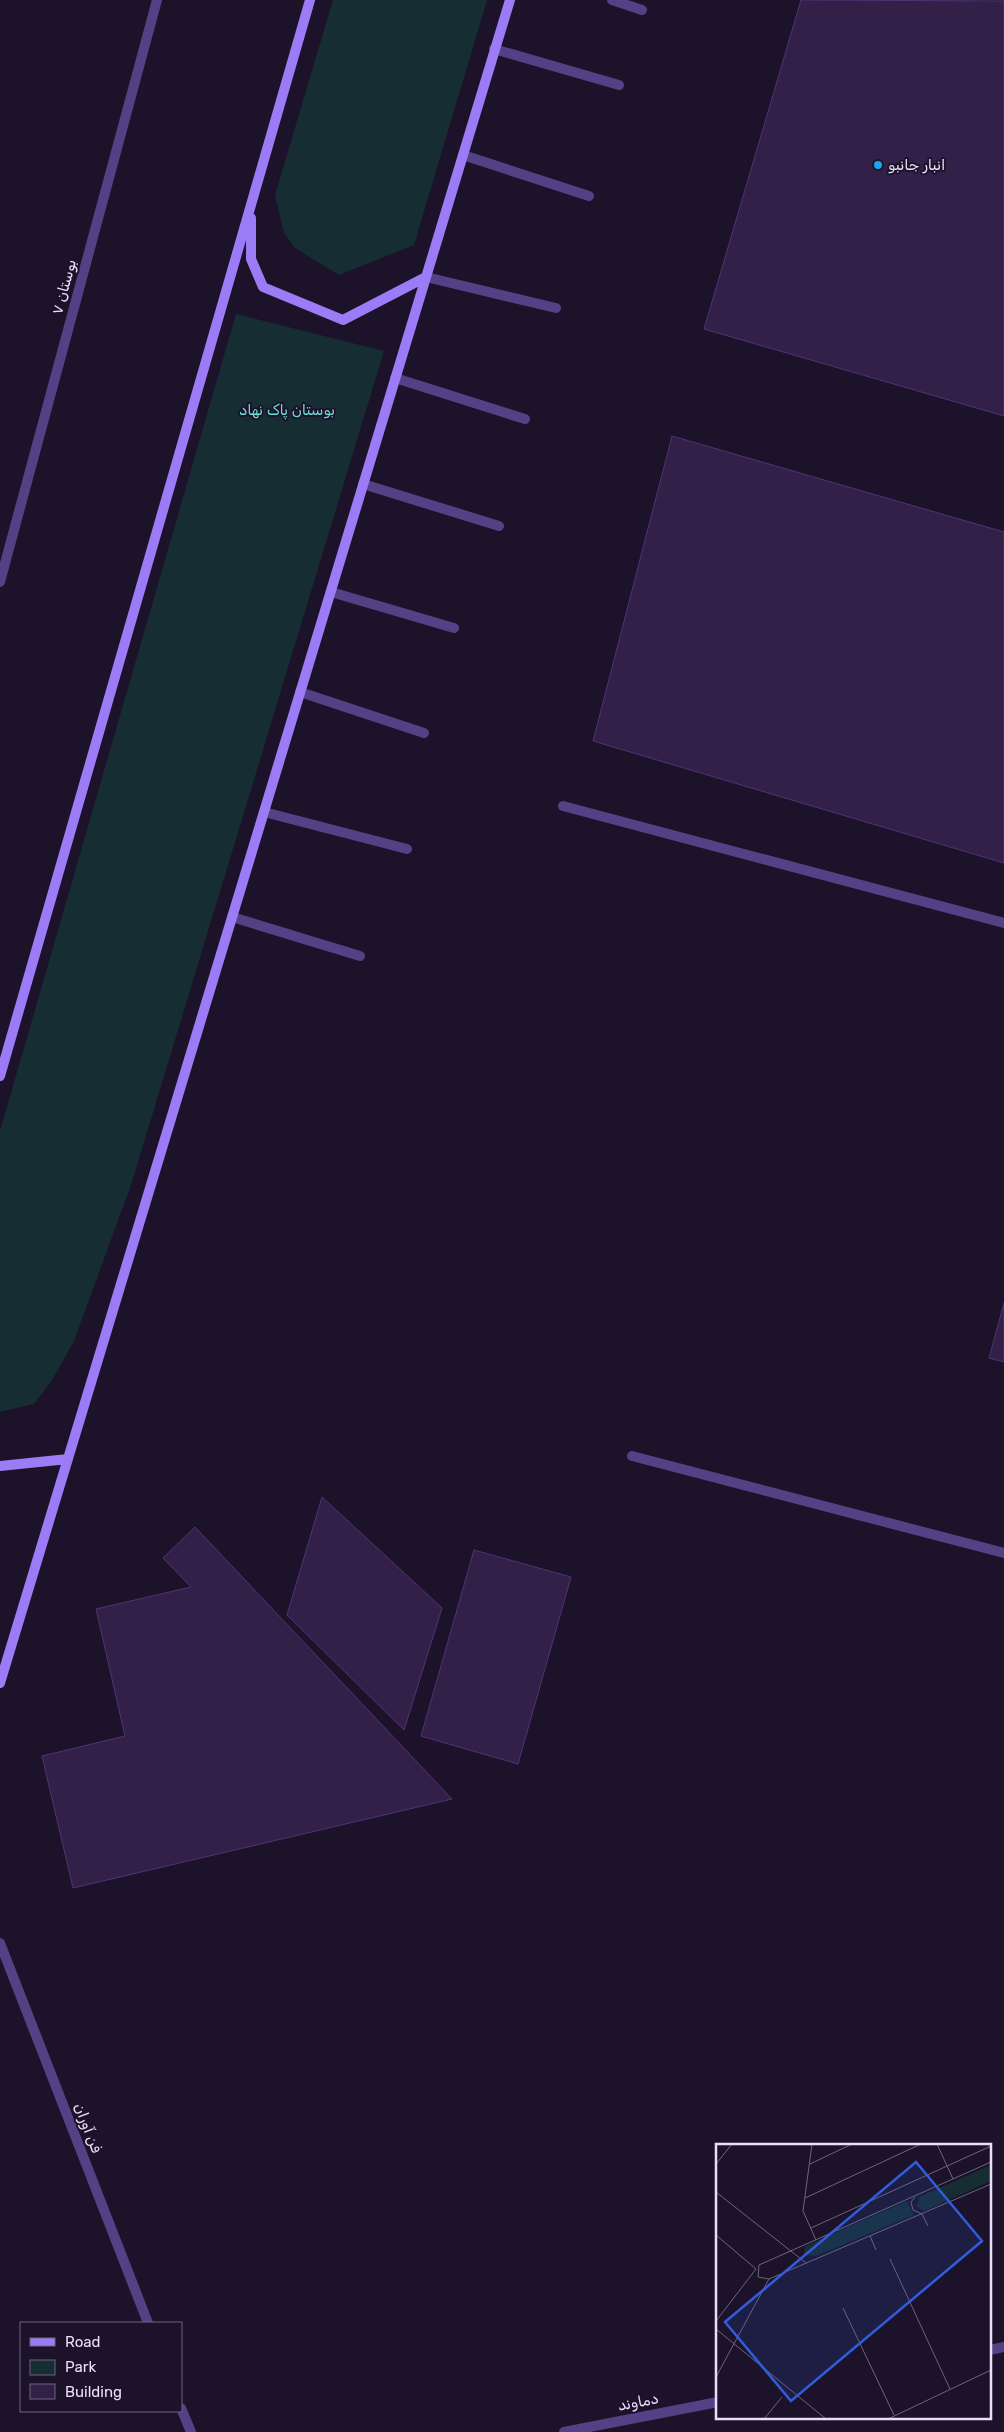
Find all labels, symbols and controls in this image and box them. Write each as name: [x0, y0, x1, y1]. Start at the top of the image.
place label: انبار جانبو: [888, 156, 945, 174]
marker: انبار جانبو: [872, 159, 884, 171]
street label: بوستان ۷: [48, 257, 80, 317]
park label: بوستان پاک نهاد: [239, 401, 335, 420]
street label: فن آوران: [69, 2100, 106, 2156]
inset map: [716, 2144, 992, 2420]
legend: [20, 2322, 182, 2412]
text: Road: [65, 2333, 101, 2351]
text: Park: [65, 2358, 96, 2376]
text: Building: [65, 2383, 122, 2401]
street label: دماوند: [616, 2389, 660, 2416]

